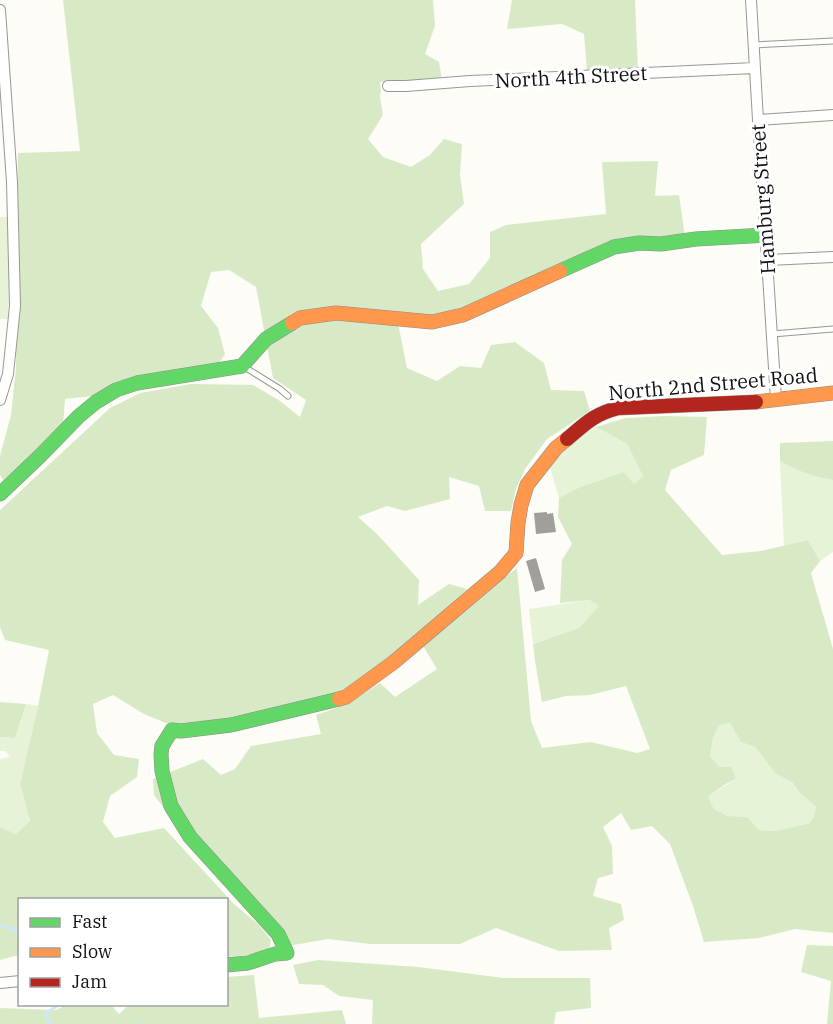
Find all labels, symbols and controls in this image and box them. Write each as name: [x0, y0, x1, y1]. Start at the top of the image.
street label: North 4th Street: [494, 59, 648, 94]
street label: Hamburg Street: [744, 123, 781, 275]
street label: North 2nd Street Road: [607, 361, 819, 406]
legend: [18, 898, 228, 1006]
text: Fast: [72, 910, 107, 933]
text: Slow: [72, 940, 112, 963]
text: Jam: [72, 970, 107, 993]

